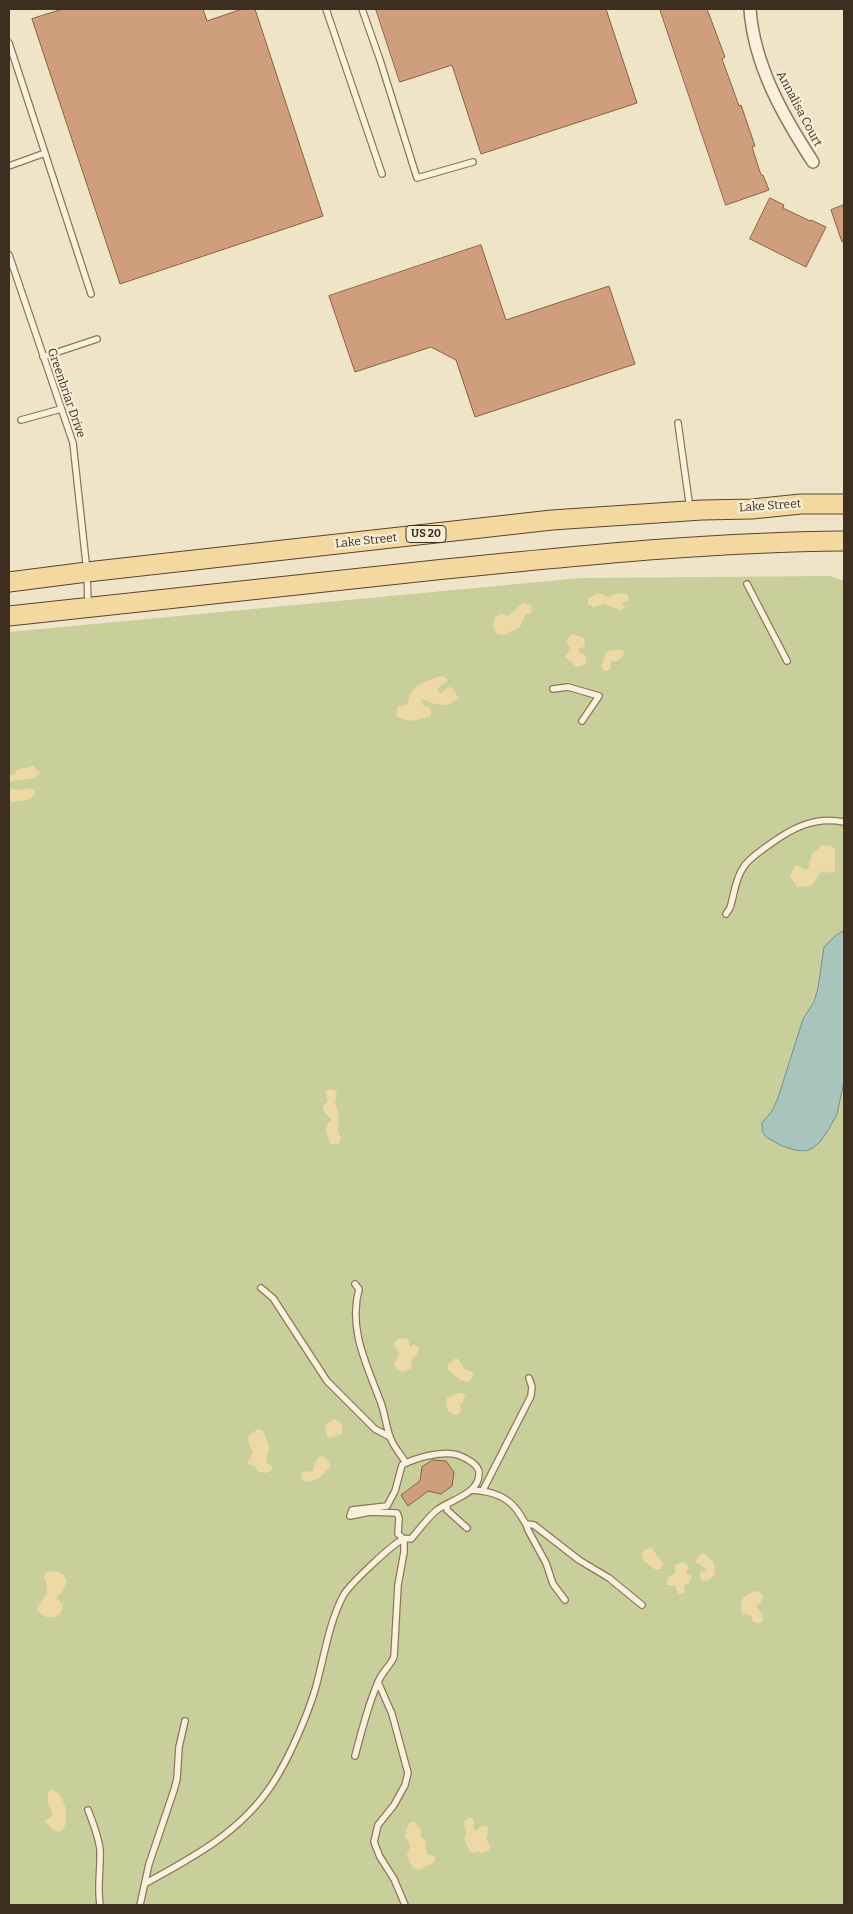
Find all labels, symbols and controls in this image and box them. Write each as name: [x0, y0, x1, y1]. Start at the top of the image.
street label: Annalisa Court: [773, 69, 825, 149]
street label: Greenbriar Drive: [44, 346, 88, 440]
street label: Lake Street: [738, 497, 802, 515]
road number: US 20: [406, 526, 446, 542]
street label: Lake Street: [334, 531, 398, 551]

